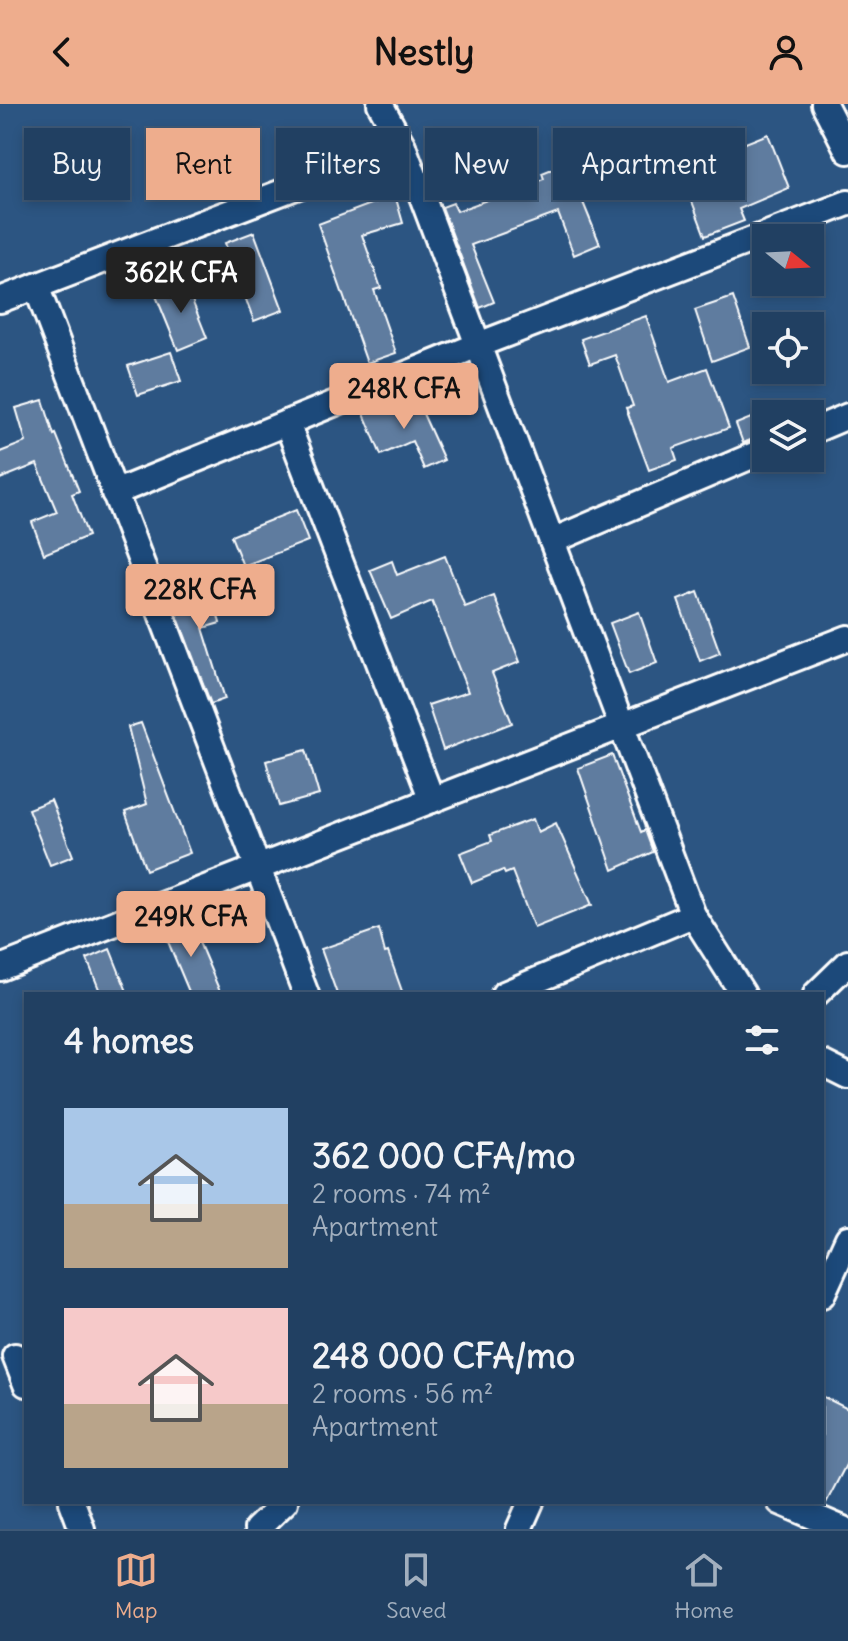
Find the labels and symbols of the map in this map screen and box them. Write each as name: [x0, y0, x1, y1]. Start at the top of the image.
north arrow: [752, 224, 824, 296]
pin: 362K CFA: [98, 247, 264, 315]
pin: 248K CFA: [321, 363, 487, 431]
pin: 228K CFA: [117, 564, 283, 632]
pin: 249K CFA: [108, 891, 274, 959]

